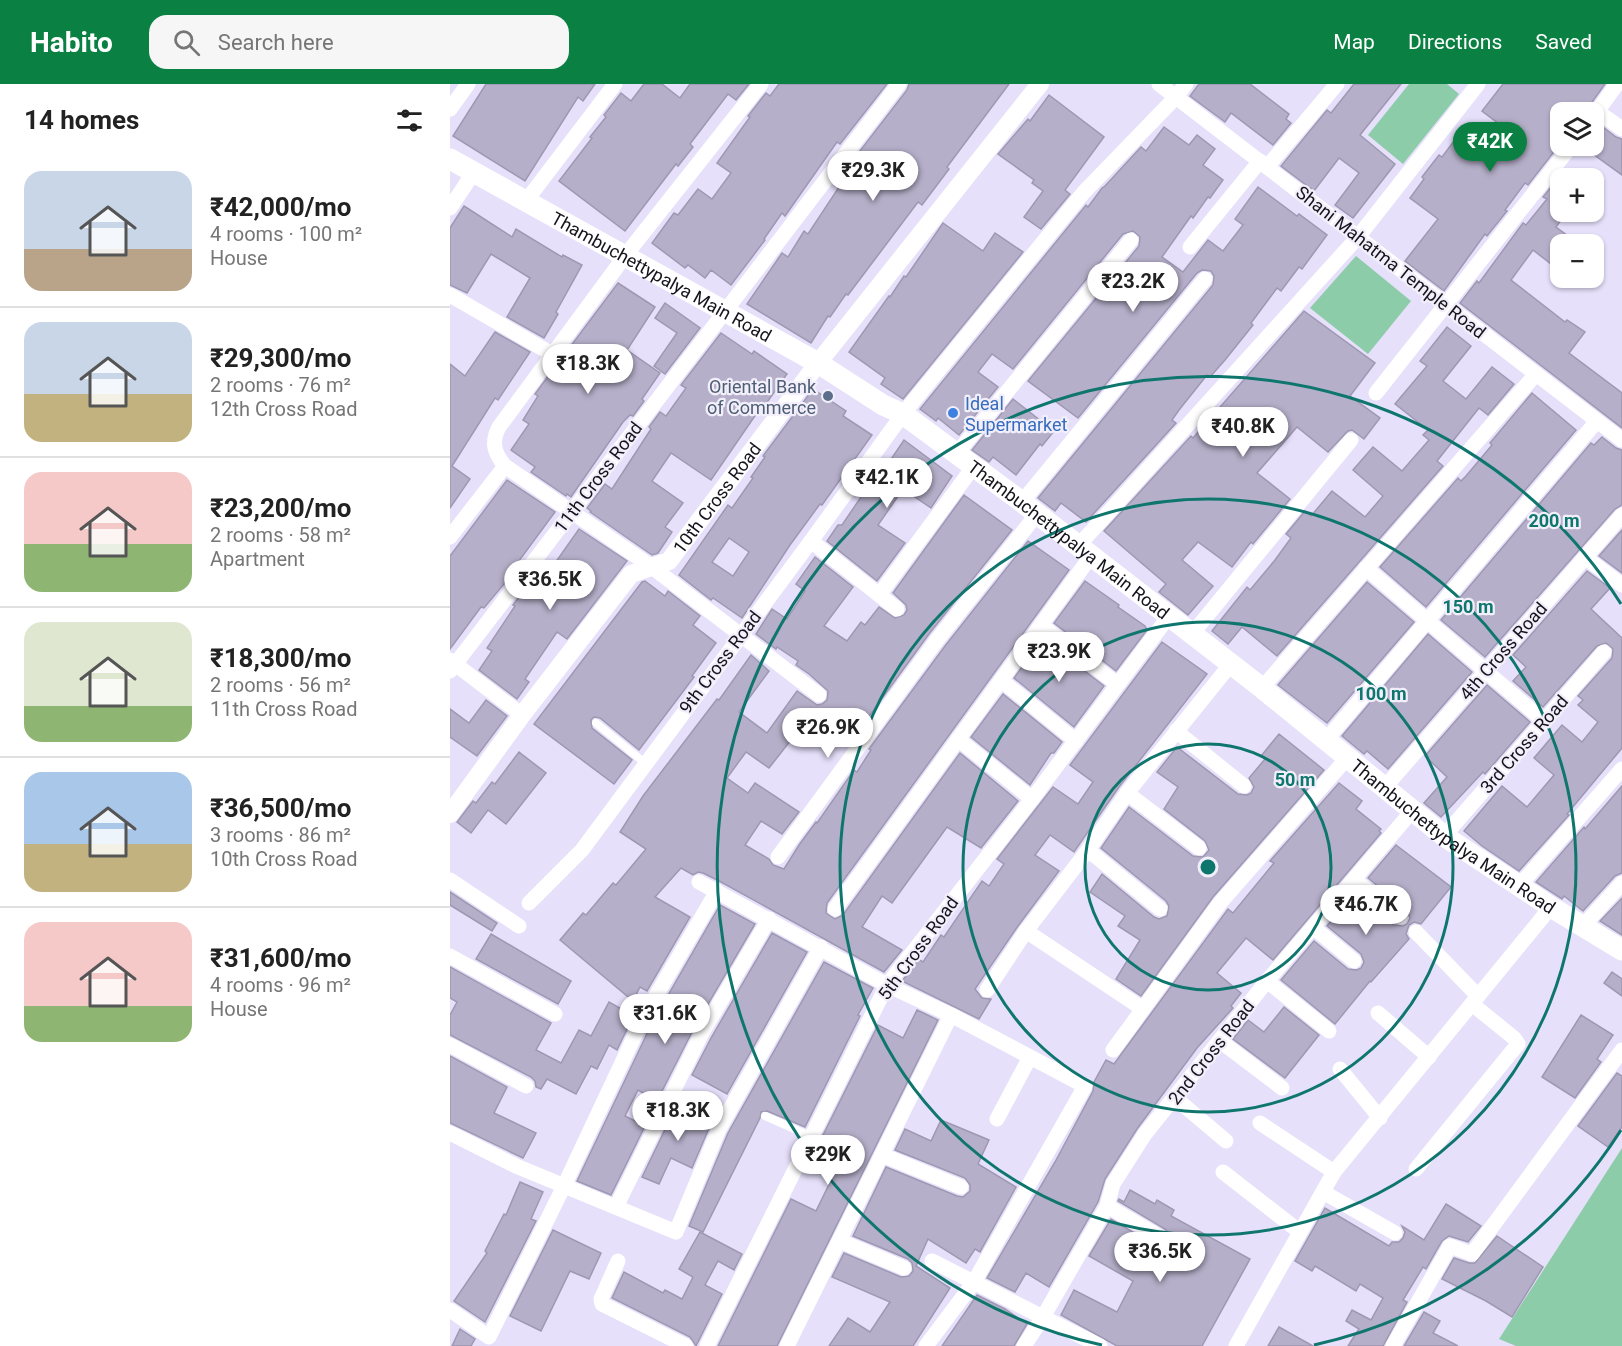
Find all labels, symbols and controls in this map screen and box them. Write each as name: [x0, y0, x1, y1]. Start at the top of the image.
search box: [149, 15, 569, 69]
text: Habito: [30, 26, 113, 59]
icon: search: [170, 26, 203, 59]
text: Search here: [218, 30, 334, 55]
text: Map: [1333, 30, 1375, 54]
text: Directions: [1408, 30, 1502, 54]
text: Saved: [1535, 30, 1592, 54]
map controls: [1550, 102, 1604, 288]
button: layers: [1550, 102, 1604, 156]
icon: filters: [393, 104, 426, 137]
text: 14 homes: [24, 105, 139, 135]
pin: ₹42K: [1454, 122, 1526, 173]
text: ₹42K: [1467, 129, 1513, 153]
pin: ₹29.3K: [824, 151, 922, 202]
text: ₹29.3K: [841, 158, 905, 182]
button: +: [1550, 168, 1604, 222]
street label: Shani Mahatma Temple Road: [1292, 181, 1490, 343]
text: ₹42,000/mo: [210, 192, 352, 222]
icon: home: [72, 195, 144, 267]
street label: Thambuchettypalya Main Road: [548, 207, 775, 346]
text: 4 rooms · 100 m²: [210, 222, 362, 246]
button: −: [1550, 234, 1604, 288]
text: House: [210, 246, 268, 270]
pin: ₹23.2K: [1084, 262, 1182, 313]
text: ₹23.2K: [1101, 269, 1165, 293]
text: ₹29,300/mo: [210, 343, 352, 373]
pin: ₹18.3K: [539, 344, 637, 395]
icon: home: [72, 346, 144, 418]
text: ₹18.3K: [556, 351, 620, 375]
text: 2 rooms · 76 m²: [210, 373, 351, 397]
place label: Oriental Bank of Commerce: [707, 376, 817, 418]
marker: Oriental Bank of Commerce: [821, 389, 835, 403]
place label: Ideal Supermarket: [965, 393, 1068, 435]
text: 12th Cross Road: [210, 397, 358, 421]
marker: Ideal Supermarket: [946, 406, 960, 420]
pin: ₹40.8K: [1194, 407, 1292, 458]
text: ₹40.8K: [1211, 414, 1275, 438]
street label: 11th Cross Road: [550, 418, 646, 536]
street label: 10th Cross Road: [668, 438, 765, 557]
street label: Thambuchettypalya Main Road: [964, 455, 1174, 623]
pin: ₹42.1K: [838, 458, 936, 509]
text: ₹42.1K: [855, 465, 919, 489]
text: ₹23,200/mo: [210, 493, 352, 523]
icon: home: [72, 496, 144, 568]
text: 200 m: [1528, 510, 1580, 531]
text: 2 rooms · 58 m²: [210, 523, 351, 547]
text: Apartment: [210, 547, 305, 571]
pin: ₹36.5K: [501, 560, 599, 611]
text: ₹36.5K: [518, 567, 582, 591]
text: 150 m: [1442, 596, 1494, 617]
street label: 4th Cross Road: [1455, 598, 1551, 704]
street label: 9th Cross Road: [675, 607, 765, 717]
pin: ₹23.9K: [1010, 632, 1108, 683]
text: ₹23.9K: [1027, 639, 1091, 663]
text: ₹18,300/mo: [210, 643, 352, 673]
icon: home: [72, 646, 144, 718]
text: 2 rooms · 56 m²: [210, 673, 351, 697]
text: 100 m: [1355, 683, 1407, 704]
street label: 3rd Cross Road: [1476, 691, 1572, 797]
text: 11th Cross Road: [210, 697, 358, 721]
pin: ₹26.9K: [779, 708, 877, 759]
text: ₹26.9K: [796, 715, 860, 739]
street label: Thambuchettypalya Main Road: [1347, 754, 1560, 918]
text: 50 m: [1275, 769, 1315, 790]
text: ₹36,500/mo: [210, 793, 352, 823]
icon: home: [72, 796, 144, 868]
text: 3 rooms · 86 m²: [210, 823, 351, 847]
text: 10th Cross Road: [210, 847, 358, 871]
centre of rings: [1198, 857, 1218, 877]
pin: ₹46.7K: [1317, 885, 1415, 936]
street label: 5th Cross Road: [873, 892, 963, 1004]
text: ₹46.7K: [1334, 892, 1398, 916]
text: ₹31,600/mo: [210, 943, 352, 973]
icon: home: [72, 946, 144, 1018]
text: 4 rooms · 96 m²: [210, 973, 351, 997]
pin: ₹31.6K: [616, 994, 714, 1045]
street label: 2nd Cross Road: [1164, 996, 1258, 1108]
text: House: [210, 997, 268, 1021]
text: ₹31.6K: [633, 1001, 697, 1025]
pin: ₹18.3K: [629, 1091, 727, 1142]
text: ₹18.3K: [646, 1098, 710, 1122]
pin: ₹29K: [792, 1135, 864, 1186]
text: ₹29K: [805, 1142, 851, 1166]
pin: ₹36.5K: [1111, 1232, 1209, 1283]
text: ₹36.5K: [1128, 1239, 1192, 1263]

